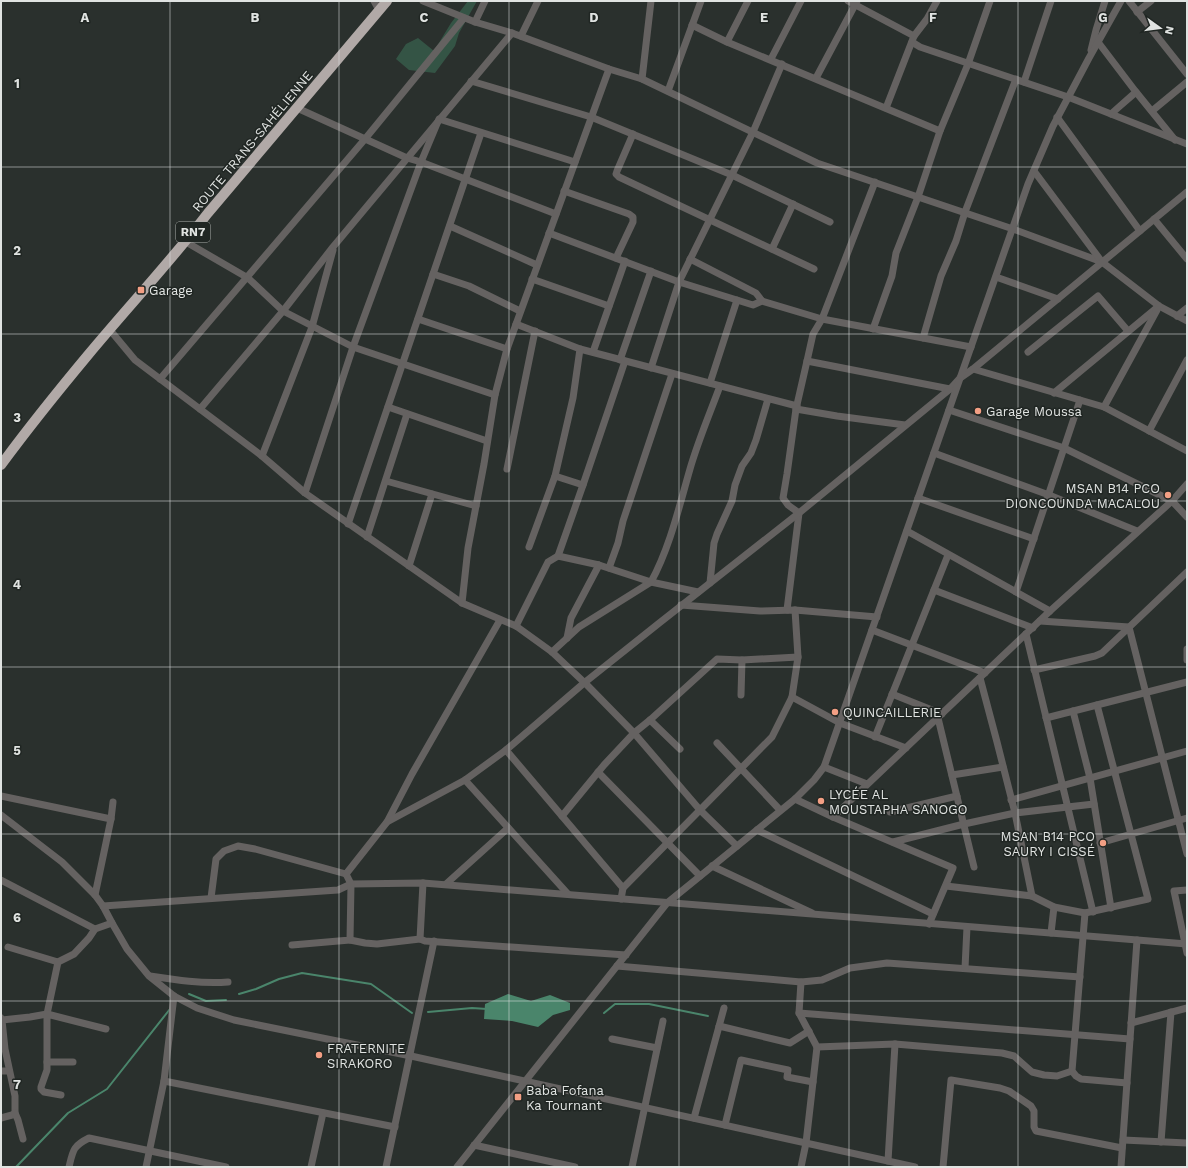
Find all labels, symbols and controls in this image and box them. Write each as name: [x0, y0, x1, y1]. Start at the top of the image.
north arrow: [1140, 8, 1180, 48]
text: A: [81, 10, 90, 25]
text: B: [251, 10, 260, 25]
text: C: [420, 10, 429, 25]
text: D: [589, 10, 599, 25]
text: E: [760, 10, 768, 25]
text: F: [929, 10, 937, 25]
text: G: [1098, 10, 1108, 25]
text: N: [1162, 25, 1177, 36]
street label: ROUTE TRANS-SAHÉLIENNE: [188, 67, 316, 215]
text: 1: [14, 76, 20, 91]
road number: RN7: [176, 222, 210, 242]
text: 2: [13, 243, 21, 258]
place label: Garage: [149, 283, 193, 298]
marker: Garage: [136, 285, 146, 295]
place label: Garage Moussa: [986, 404, 1083, 419]
marker: Garage Moussa: [973, 406, 983, 416]
text: 3: [13, 410, 21, 425]
place label: MSAN B14 PCO DIONCOUNDA MACALOU: [1005, 481, 1160, 511]
marker: MSAN B14 PCO DIONCOUNDA MACALOU: [1163, 490, 1173, 500]
text: 4: [13, 577, 22, 592]
place label: QUINCAILLERIE: [843, 705, 941, 720]
marker: QUINCAILLERIE: [830, 707, 840, 717]
text: 5: [13, 743, 21, 758]
place label: LYCÉE AL MOUSTAPHA SANOGO: [829, 786, 967, 817]
marker: LYCÉE AL MOUSTAPHA SANOGO: [816, 796, 826, 806]
place label: MSAN B14 PCO SAURY I CISSÉ: [1001, 829, 1095, 859]
marker: MSAN B14 PCO SAURY I CISSÉ: [1098, 838, 1108, 848]
text: 6: [13, 910, 21, 925]
place label: FRATERNITE SIRAKORO: [327, 1041, 405, 1071]
marker: FRATERNITE SIRAKORO: [314, 1050, 324, 1060]
text: 7: [13, 1077, 21, 1092]
place label: Baba Fofana Ka Tournant: [526, 1083, 605, 1113]
marker: Baba Fofana Ka Tournant: [513, 1092, 523, 1102]

